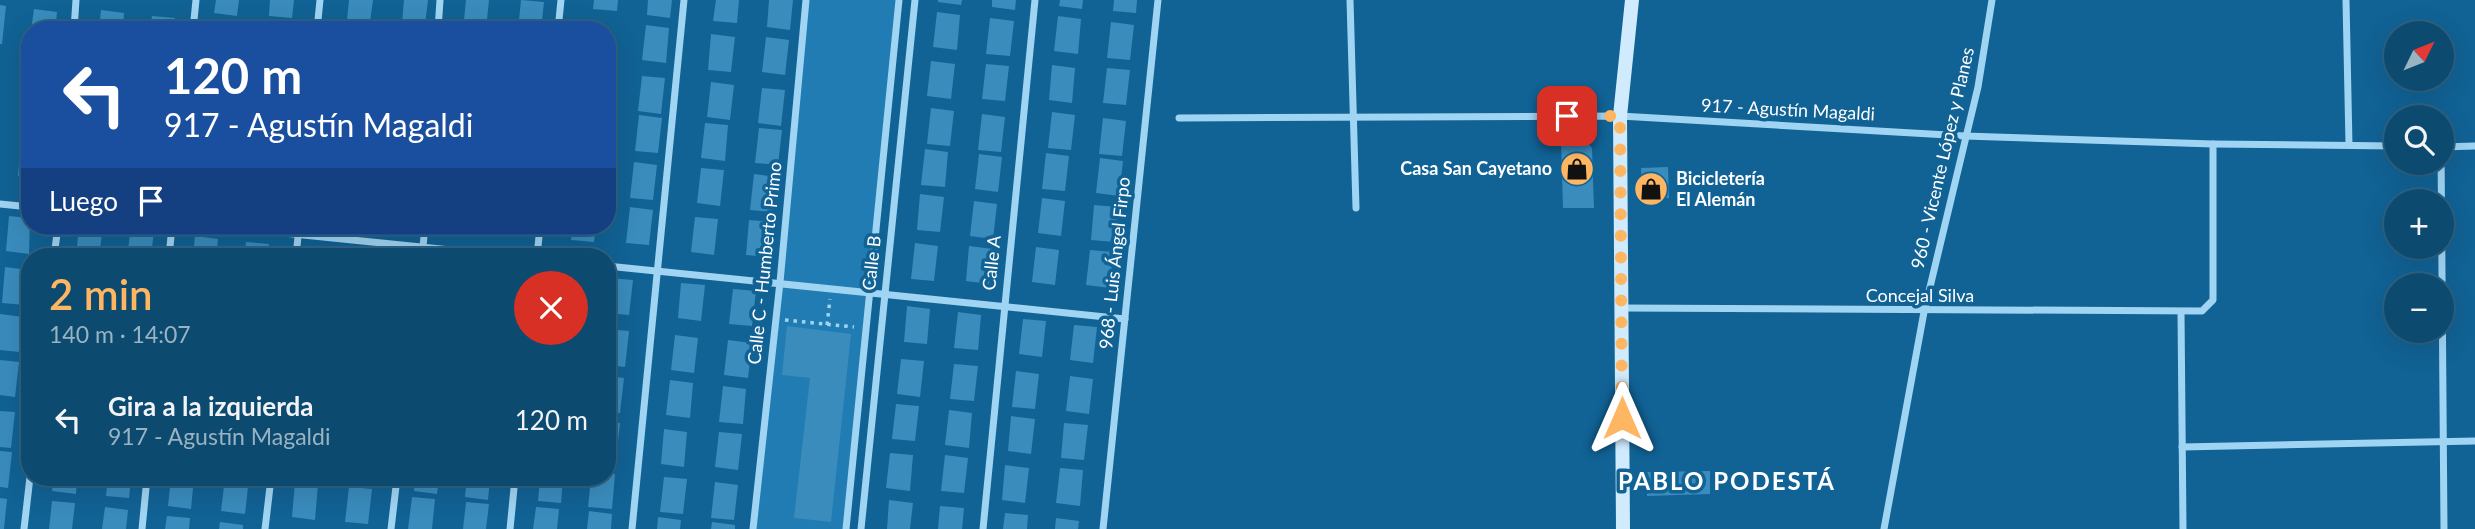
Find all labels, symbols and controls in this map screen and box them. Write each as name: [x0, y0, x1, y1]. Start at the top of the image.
north arrow: [2384, 21, 2454, 91]
map controls: [2384, 21, 2454, 343]
street label: 960 - Vicente López y Planes: [1906, 45, 1978, 271]
text: 120 m: [164, 46, 302, 104]
icon: left: [49, 49, 140, 140]
pin: [1537, 86, 1597, 146]
street label: 917 - Agustín Magaldi: [1701, 93, 1876, 125]
icon: arrive: [1548, 97, 1586, 135]
text: 917 - Agustín Magaldi: [164, 105, 473, 144]
button: search: [2384, 105, 2454, 175]
shop icon: Casa San Cayetano: [1558, 150, 1596, 188]
place label: Casa San Cayetano: [1400, 157, 1552, 179]
street label: Calle C - Humberto Primo: [742, 160, 786, 365]
place label: Bicicletería El Alemán: [1676, 167, 1765, 210]
shop icon: Bicicletería El Alemán: [1632, 170, 1670, 208]
street label: 968 - Luis Ángel Firpo: [1094, 176, 1134, 350]
icon: arrive: [132, 182, 170, 220]
text: Luego: [49, 185, 118, 217]
button: +: [2384, 189, 2454, 259]
street label: Calle B: [857, 234, 885, 292]
street label: Calle A: [977, 234, 1005, 291]
text: 2 min: [49, 269, 153, 319]
button: close: [514, 271, 588, 345]
button: −: [2384, 273, 2454, 343]
street label: Concejal Silva: [1866, 284, 1974, 306]
text: 140 m · 14:07: [49, 320, 191, 348]
position arrow: [1585, 381, 1659, 455]
text: Gira a la izquierda: [108, 390, 314, 422]
icon: left: [49, 401, 87, 439]
text: 120 m: [515, 404, 588, 436]
text: 917 - Agustín Magaldi: [108, 422, 330, 450]
district label: PABLO PODESTÁ: [1618, 466, 1836, 495]

